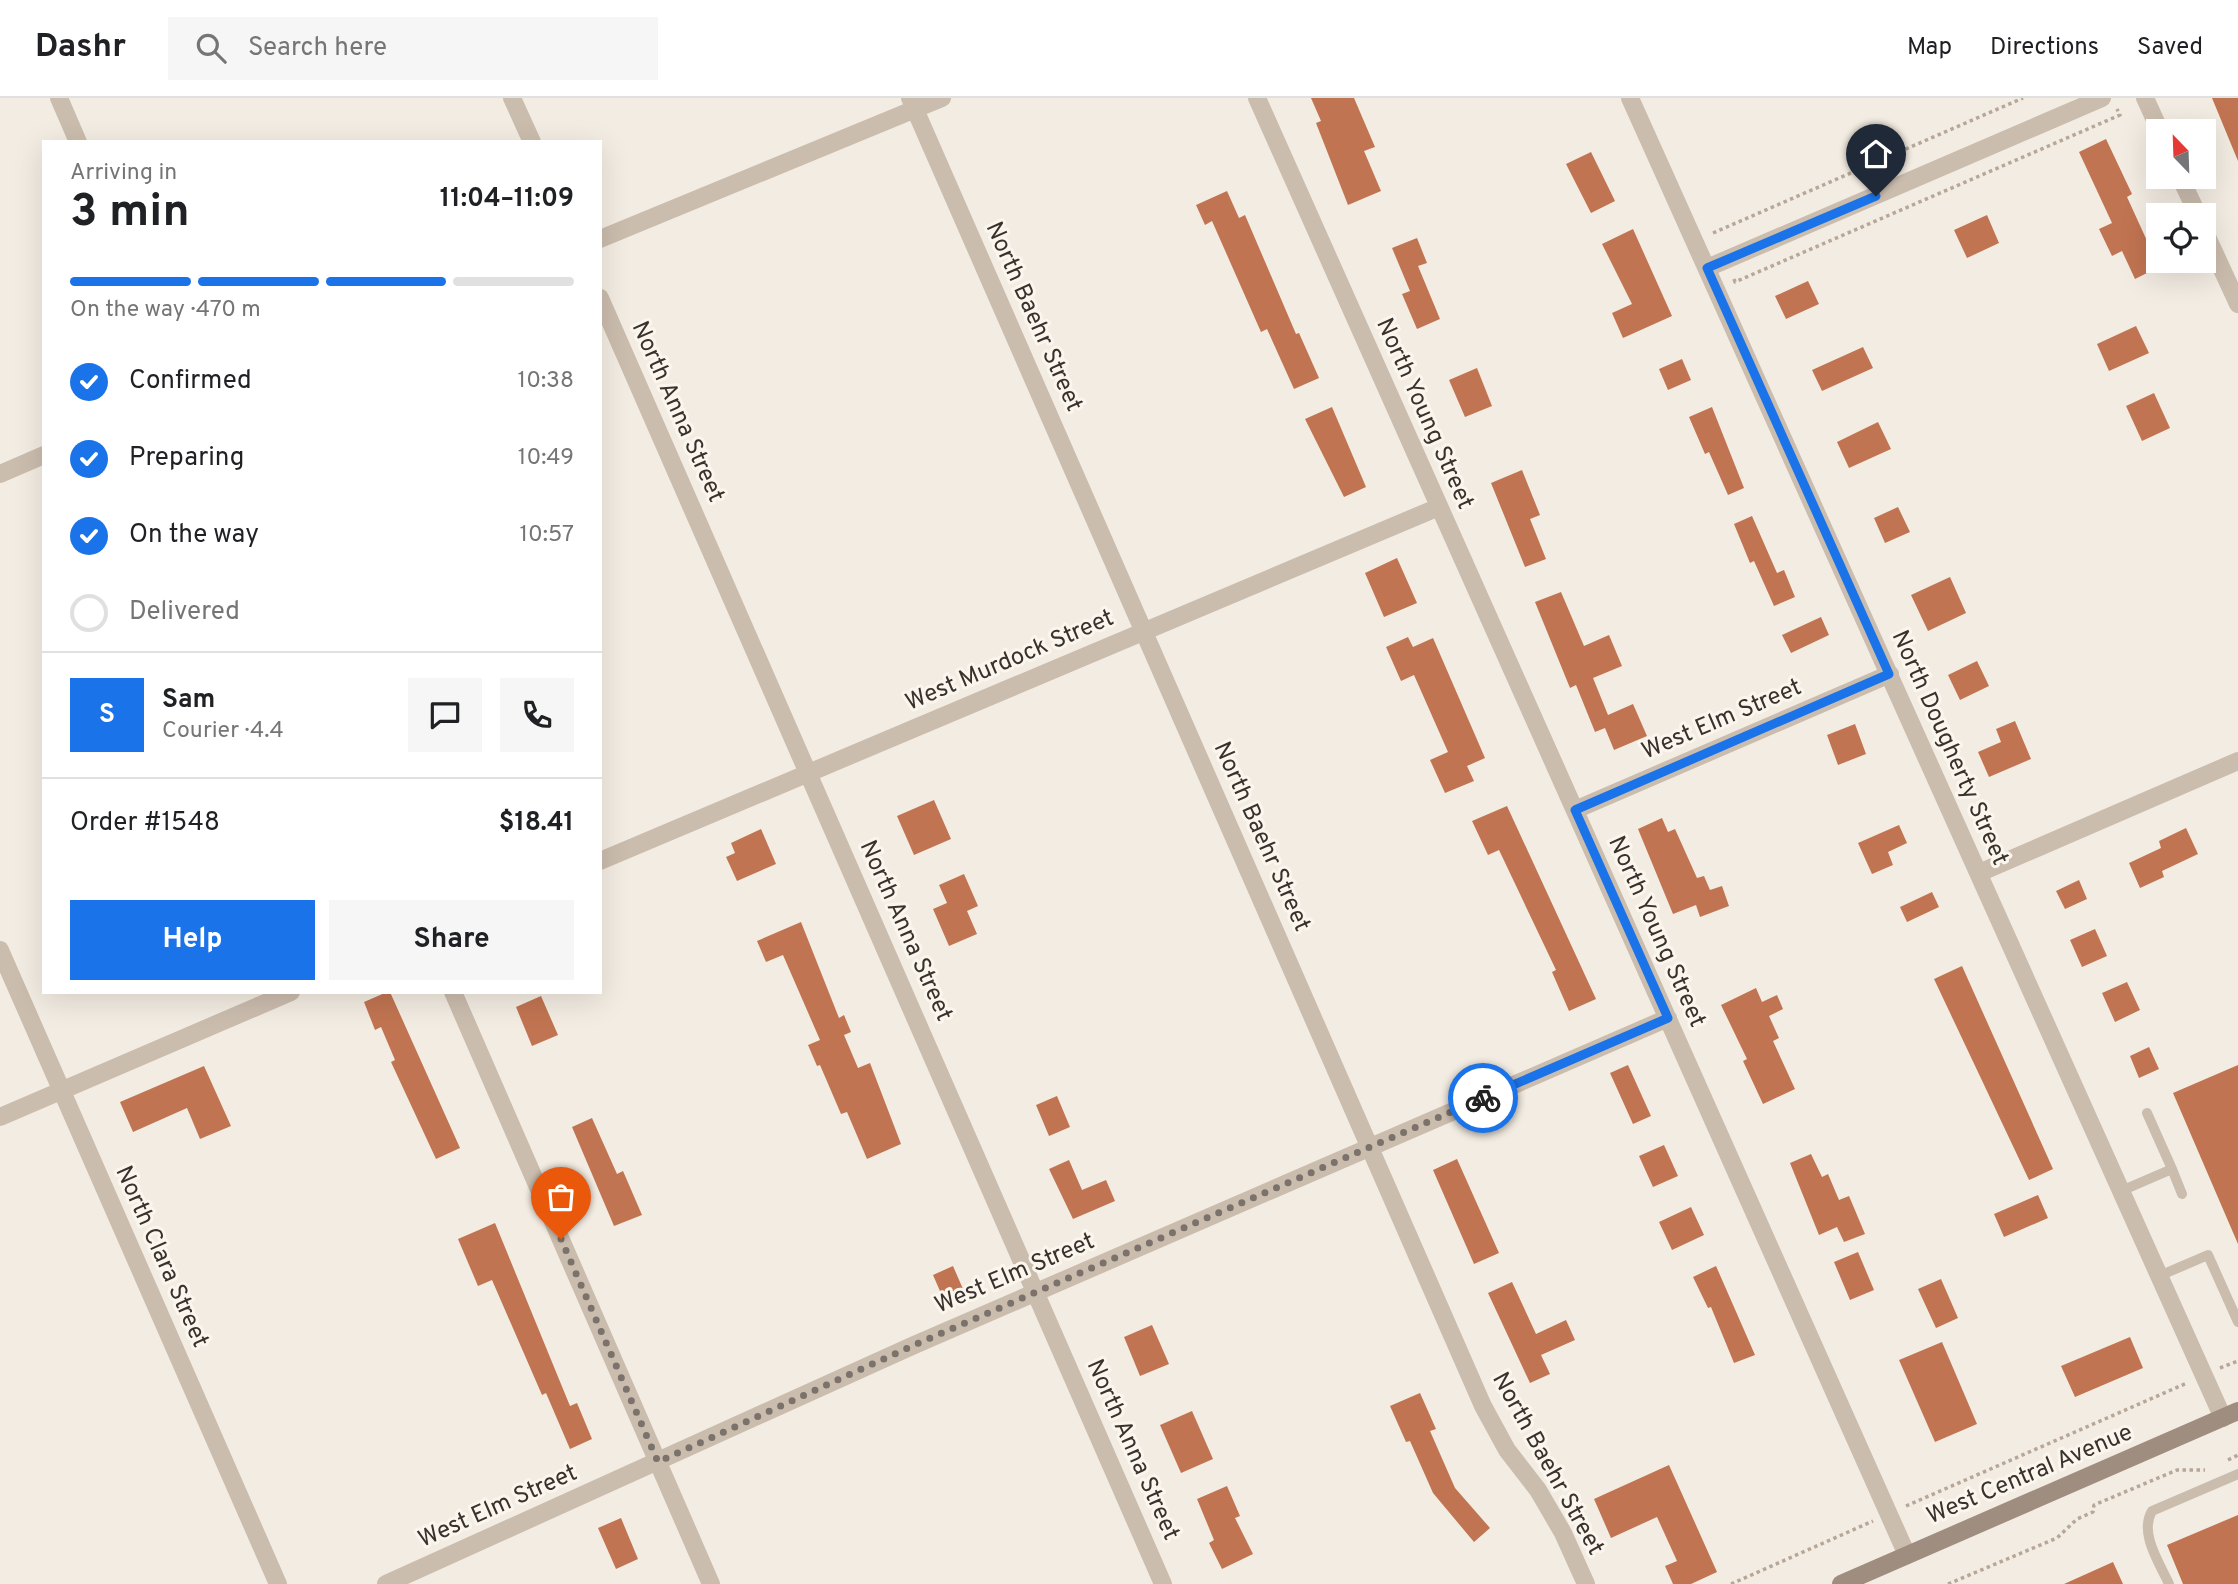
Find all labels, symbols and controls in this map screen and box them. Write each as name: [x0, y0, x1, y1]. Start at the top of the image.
search box: [168, 17, 658, 80]
text: Dashr: [35, 27, 126, 69]
icon: search: [192, 29, 230, 67]
text: Search here: [248, 32, 387, 65]
text: Map: [1907, 33, 1952, 63]
text: Directions: [1990, 33, 2099, 63]
text: Saved: [2137, 33, 2203, 63]
north arrow: [2146, 119, 2216, 189]
map controls: [2146, 119, 2216, 273]
pin: [1846, 124, 1906, 196]
icon: home: [1857, 135, 1895, 173]
text: Arriving in: [70, 159, 177, 188]
text: 11:04–11:09: [440, 183, 574, 216]
text: 3 min: [70, 184, 190, 243]
button: locate: [2146, 203, 2216, 273]
street label: North Baehr Street: [978, 217, 1088, 417]
text: On the way · 470 m: [70, 296, 261, 325]
street label: North Young Street: [1368, 314, 1480, 514]
street label: North Anna Street: [624, 317, 730, 507]
icon: check: [70, 363, 108, 401]
text: Confirmed: [129, 365, 252, 398]
text: 10:38: [518, 367, 574, 396]
icon: check: [70, 440, 108, 478]
text: Preparing: [129, 442, 244, 475]
text: 10:49: [518, 444, 574, 473]
icon: check: [70, 517, 108, 555]
text: On the way: [129, 519, 259, 552]
text: 10:57: [519, 521, 574, 550]
text: Delivered: [129, 596, 240, 629]
street label: West Murdock Street: [901, 604, 1119, 718]
street label: North Dougherty Street: [1884, 626, 2014, 870]
street label: West Elm Street: [1638, 673, 1806, 767]
button: chat: [408, 678, 482, 752]
button: phone: [500, 678, 574, 752]
text: Sam: [162, 684, 215, 717]
text: S: [99, 699, 115, 732]
text: Courier · 4.4: [162, 717, 284, 746]
street label: North Baehr Street: [1206, 737, 1316, 937]
text: Order #1548: [70, 807, 220, 840]
text: $18.41: [499, 807, 574, 840]
street label: North Young Street: [1600, 832, 1712, 1032]
street label: North Anna Street: [852, 836, 958, 1026]
button: Help: [70, 900, 315, 980]
button: Share: [329, 900, 574, 980]
courier: [1448, 1063, 1518, 1133]
icon: bike: [1464, 1079, 1502, 1117]
street label: North Clara Street: [107, 1162, 215, 1352]
pin: [531, 1167, 591, 1239]
icon: bag: [542, 1178, 580, 1216]
street label: West Elm Street: [931, 1227, 1099, 1321]
street label: North Anna Street: [1079, 1355, 1185, 1545]
street label: North Baehr Street: [1484, 1367, 1610, 1561]
street label: West Central Avenue: [1923, 1418, 2137, 1532]
street label: West Elm Street: [414, 1459, 582, 1555]

